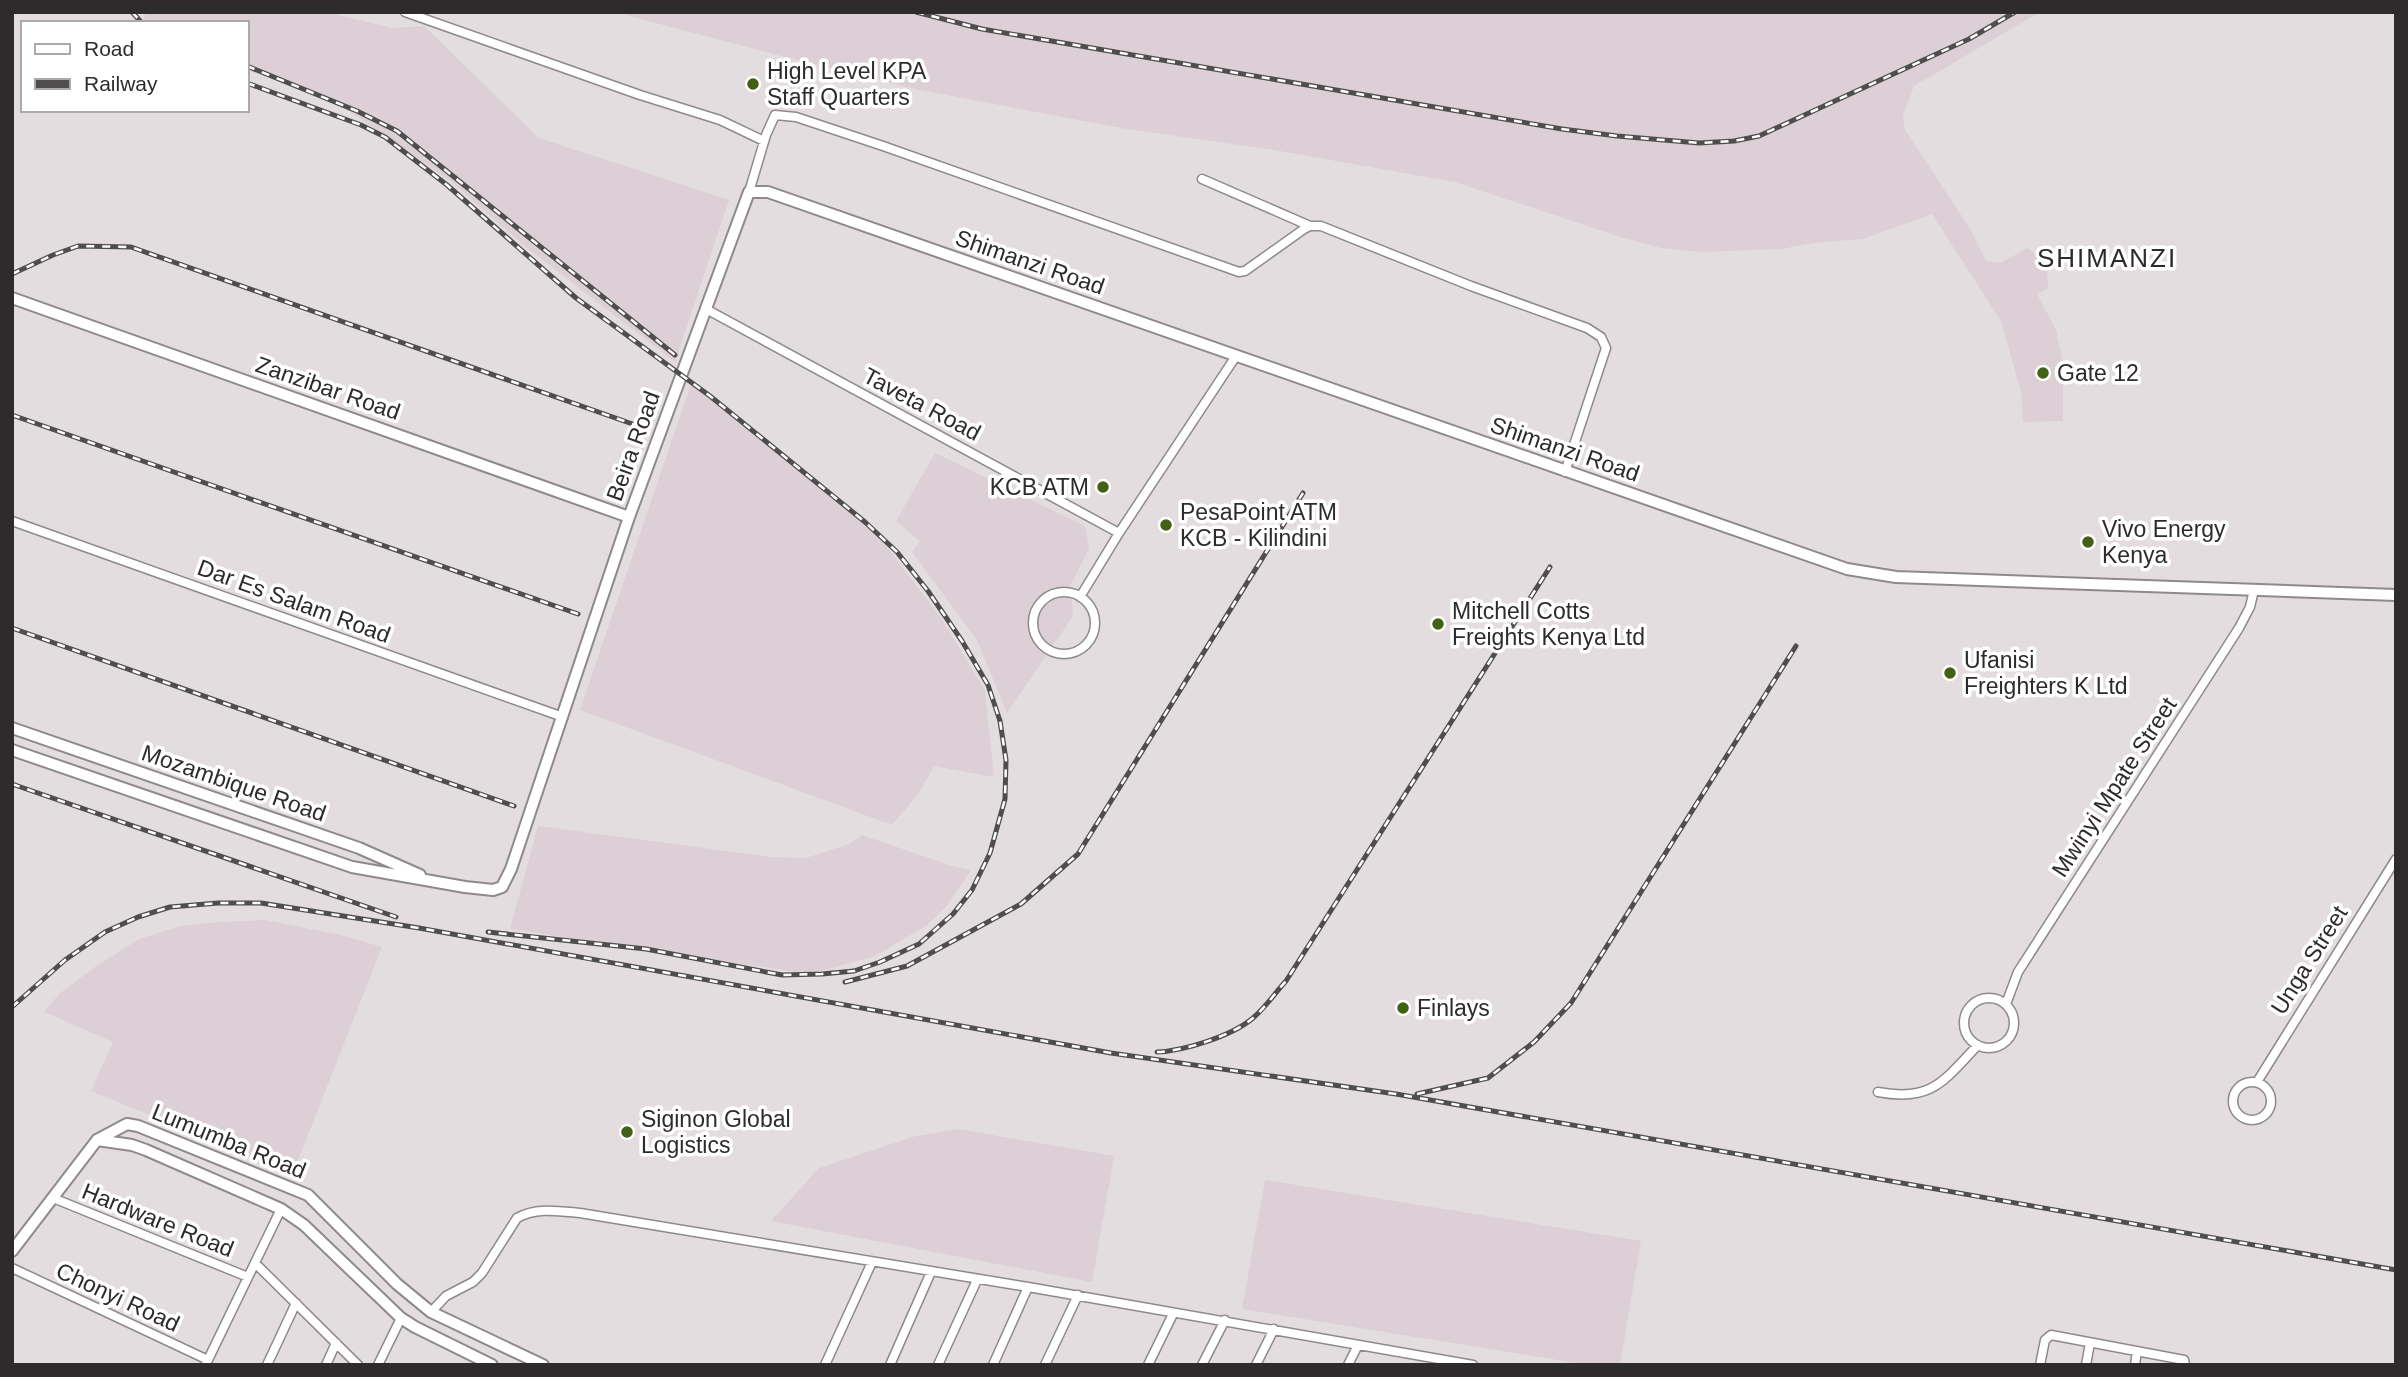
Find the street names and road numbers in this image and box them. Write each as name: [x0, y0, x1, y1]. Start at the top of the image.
street label: Shimanzi Road: [952, 224, 1108, 300]
street label: Zanzibar Road: [252, 351, 404, 425]
street label: Taveta Road: [859, 362, 985, 446]
street label: Beira Road: [601, 387, 665, 505]
street label: Shimanzi Road: [1487, 411, 1643, 487]
street label: Dar Es Salam Road: [194, 554, 394, 648]
street label: Mwinyi Mpate Street: [2046, 692, 2182, 881]
street label: Mozambique Road: [138, 739, 330, 827]
street label: Unga Street: [2265, 901, 2353, 1019]
street label: Lumumba Road: [148, 1098, 310, 1184]
street label: Hardware Road: [78, 1178, 238, 1262]
street label: Chonyi Road: [52, 1257, 184, 1337]

